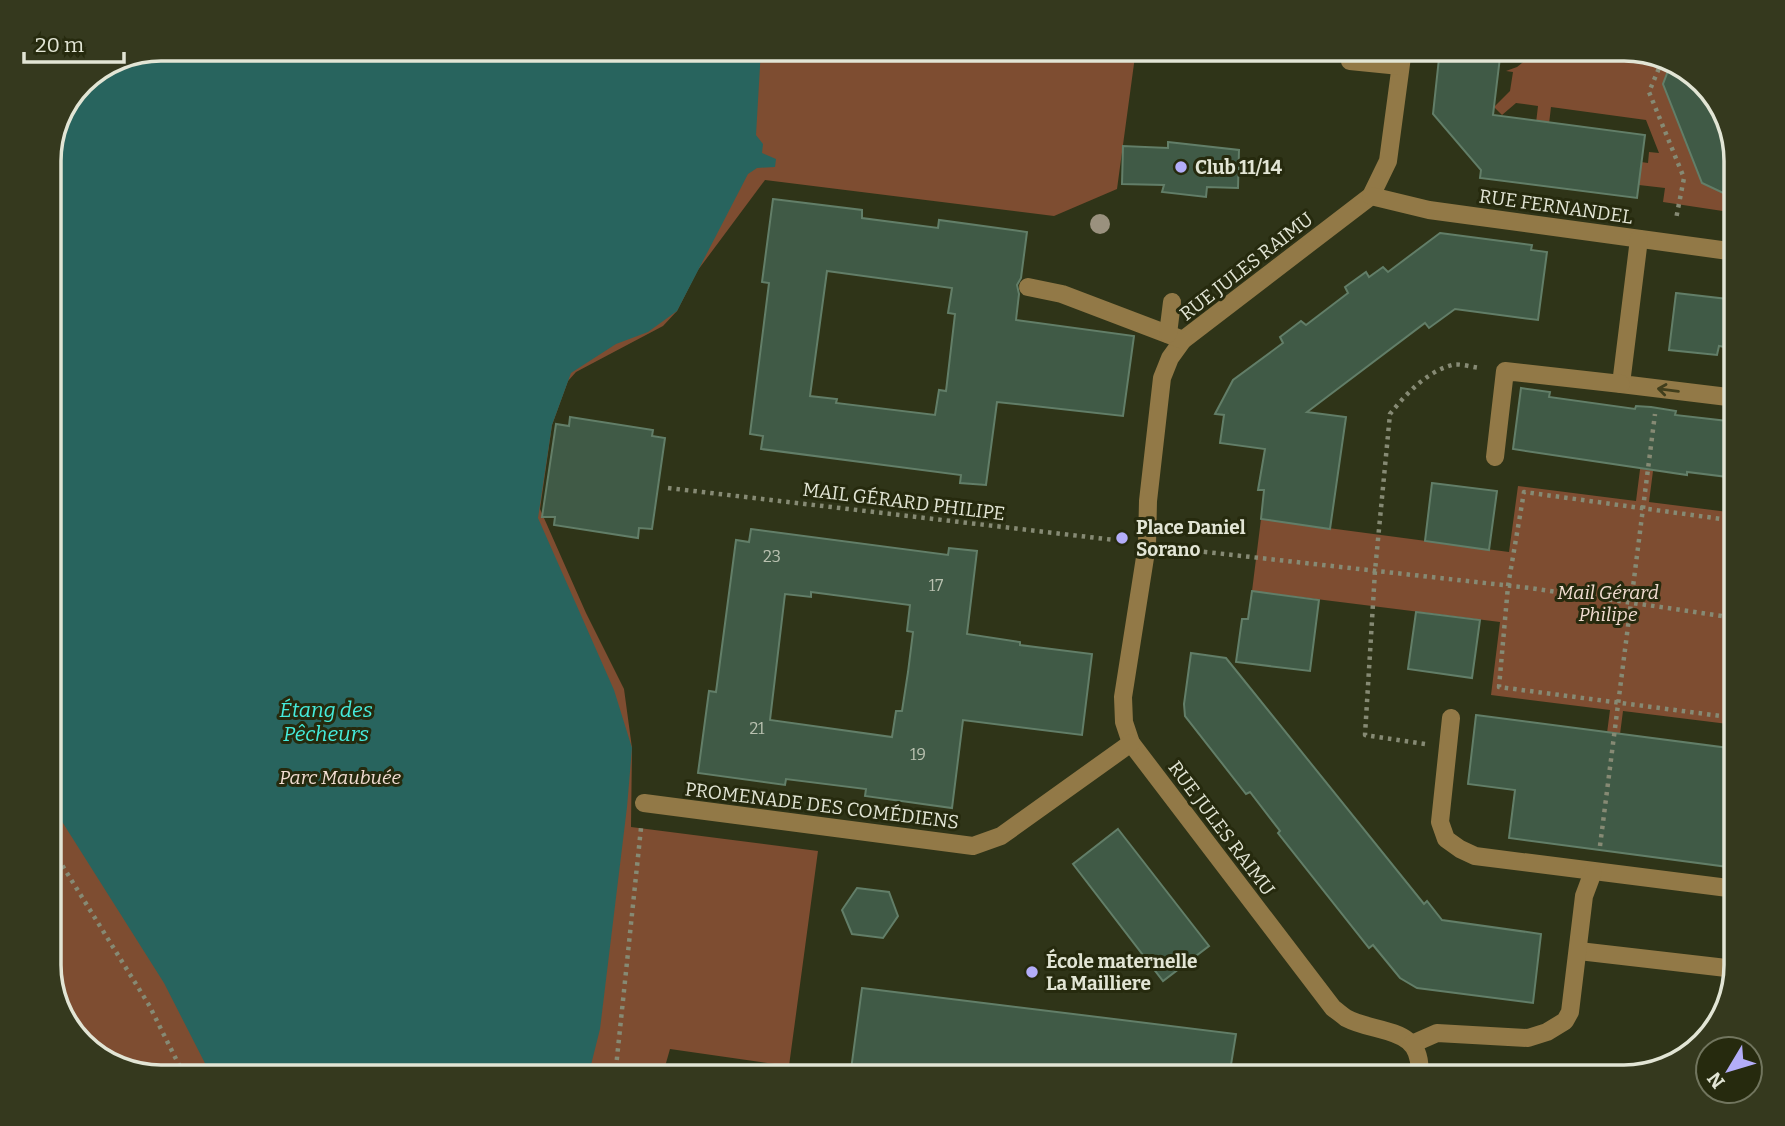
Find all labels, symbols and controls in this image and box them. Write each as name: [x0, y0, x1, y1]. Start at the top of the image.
scale bar: [24, 21, 124, 65]
text: 20 m: [35, 32, 84, 58]
place label: Club 11/14: [1195, 156, 1282, 179]
marker: Club 11/14: [1173, 159, 1189, 175]
street label: RUE FERNANDEL: [1478, 184, 1634, 229]
street label: RUE JULES RAIMU: [1175, 207, 1317, 326]
one-way arrow: [1657, 383, 1680, 396]
street label: MAIL GÉRARD PHILIPE: [801, 478, 1006, 525]
place label: Place Daniel Sorano: [1136, 516, 1246, 561]
marker: Place Daniel Sorano: [1114, 530, 1130, 546]
house number: 23: [763, 547, 781, 566]
house number: 17: [929, 576, 943, 595]
park label: Mail Gérard Philipe: [1557, 581, 1659, 626]
water label: Étang des Pêcheurs: [279, 697, 373, 747]
house number: 21: [749, 719, 765, 738]
house number: 19: [910, 745, 926, 764]
street label: RUE JULES RAIMU: [1163, 756, 1280, 900]
park label: Parc Maubuée: [279, 766, 402, 789]
street label: PROMENADE DES COMÉDIENS: [684, 777, 960, 834]
place label: École maternelle La Mailliere: [1046, 948, 1198, 995]
marker: École maternelle La Mailliere: [1024, 964, 1040, 980]
north arrow: [1694, 1035, 1764, 1105]
text: N: [1702, 1067, 1730, 1093]

